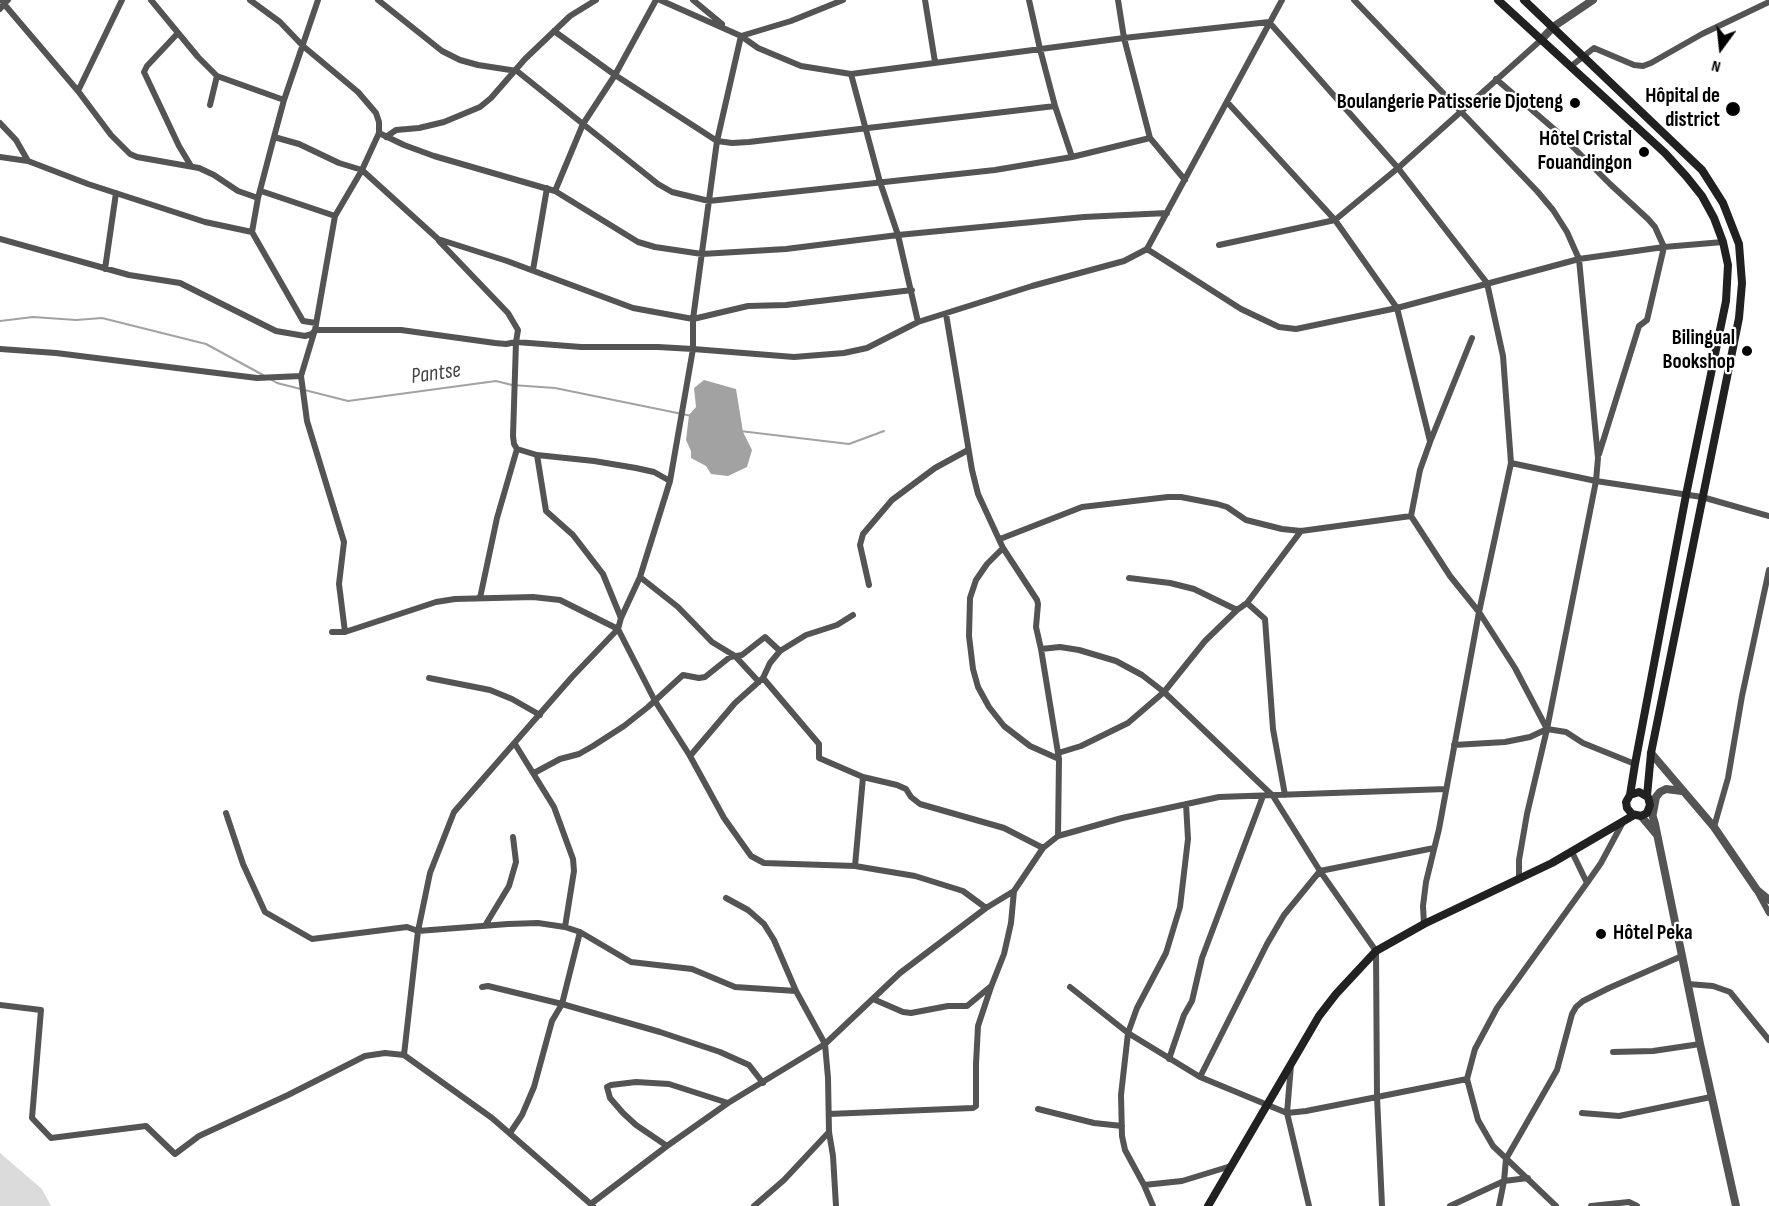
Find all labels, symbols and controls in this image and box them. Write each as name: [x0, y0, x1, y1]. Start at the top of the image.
north arrow: [1691, 18, 1751, 78]
text: N: [1710, 56, 1723, 76]
place label: Hôpital de district: [1645, 84, 1720, 134]
place label: Boulangerie Patisserie Djoteng: [1337, 90, 1563, 116]
marker: Boulangerie Patisserie Djoteng: [1568, 96, 1582, 110]
marker: Hôpital de district: [1724, 100, 1742, 118]
place label: Hôtel Cristal Fouandingon: [1537, 127, 1632, 177]
marker: Hôtel Cristal Fouandingon: [1637, 145, 1651, 159]
place label: Bilingual Bookshop: [1662, 326, 1735, 376]
marker: Bilingual Bookshop: [1740, 344, 1754, 358]
water label: Pantse: [409, 357, 463, 391]
place label: Hôtel Peka: [1613, 921, 1693, 947]
marker: Hôtel Peka: [1594, 927, 1608, 941]

